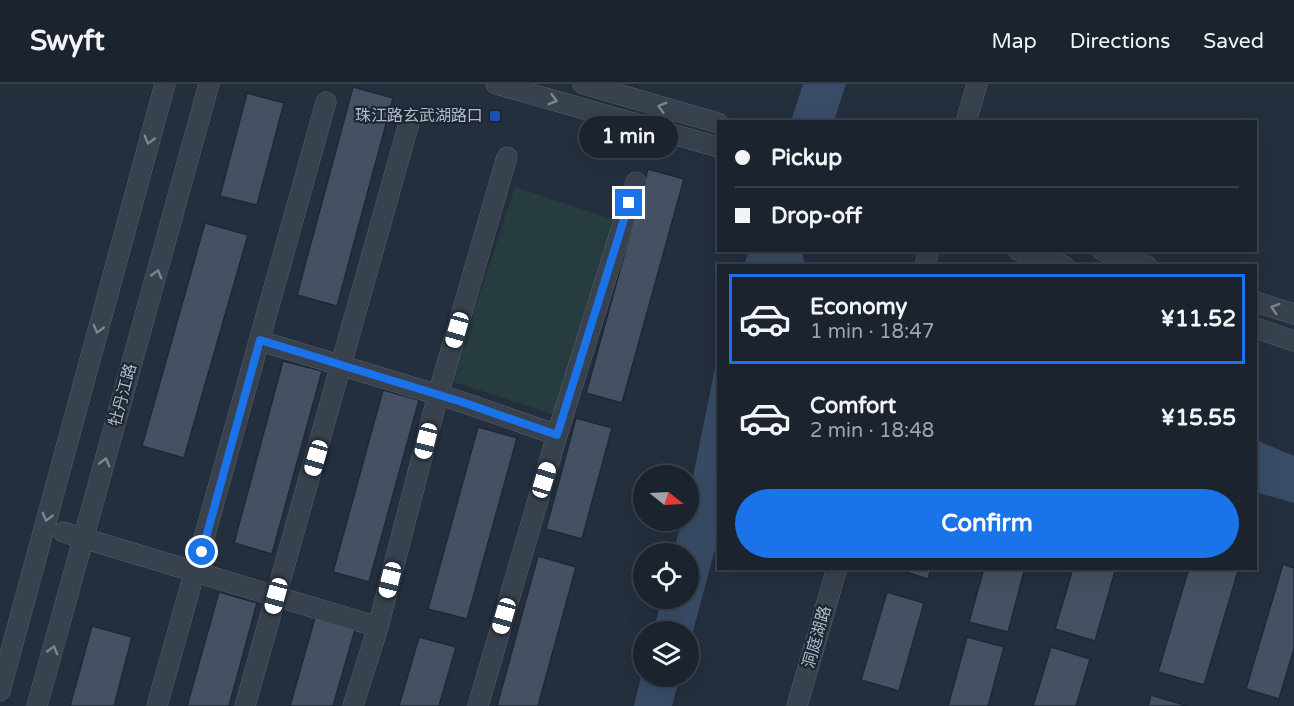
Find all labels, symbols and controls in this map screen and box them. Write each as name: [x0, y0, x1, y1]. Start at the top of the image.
text: Swyft: [30, 24, 105, 58]
text: Map: [991, 29, 1037, 54]
text: Directions: [1070, 29, 1170, 54]
text: Saved: [1203, 29, 1264, 54]
one-way arrow: [547, 93, 558, 105]
one-way arrow: [657, 102, 668, 114]
place label: 珠江路玄武湖路口: [355, 106, 483, 126]
marker: 珠江路玄武湖路口: [488, 109, 502, 123]
callout: 1 min: [580, 116, 678, 158]
text: 1 min: [602, 125, 655, 149]
one-way arrow: [144, 135, 157, 145]
text: Pickup: [771, 145, 842, 171]
route end: [615, 189, 642, 216]
text: Drop-off: [771, 203, 862, 229]
one-way arrow: [149, 269, 162, 279]
icon: car: [738, 292, 792, 346]
text: Economy: [810, 294, 907, 320]
one-way arrow: [1270, 303, 1281, 315]
text: ¥11.52: [1161, 306, 1236, 332]
car: [443, 310, 471, 350]
text: 1 min · 18:47: [810, 320, 934, 344]
one-way arrow: [93, 323, 105, 334]
street label: 牡丹江路: [105, 361, 141, 429]
icon: car: [738, 391, 792, 445]
text: Comfort: [810, 393, 896, 419]
text: ¥15.55: [1161, 405, 1236, 431]
text: 2 min · 18:48: [810, 419, 934, 443]
car: [413, 421, 439, 461]
car: [302, 438, 330, 478]
one-way arrow: [97, 457, 110, 467]
car: [530, 460, 558, 500]
north arrow: [633, 465, 699, 531]
map controls: [633, 465, 699, 687]
button: Confirm: [735, 489, 1239, 558]
one-way arrow: [42, 511, 54, 522]
route start: [188, 538, 215, 565]
button: locate: [633, 543, 699, 609]
car: [377, 560, 403, 600]
car: [263, 576, 289, 616]
car: [490, 596, 518, 636]
street label: 洞庭湖路: [799, 603, 835, 671]
button: layers: [633, 621, 699, 687]
one-way arrow: [45, 645, 58, 655]

